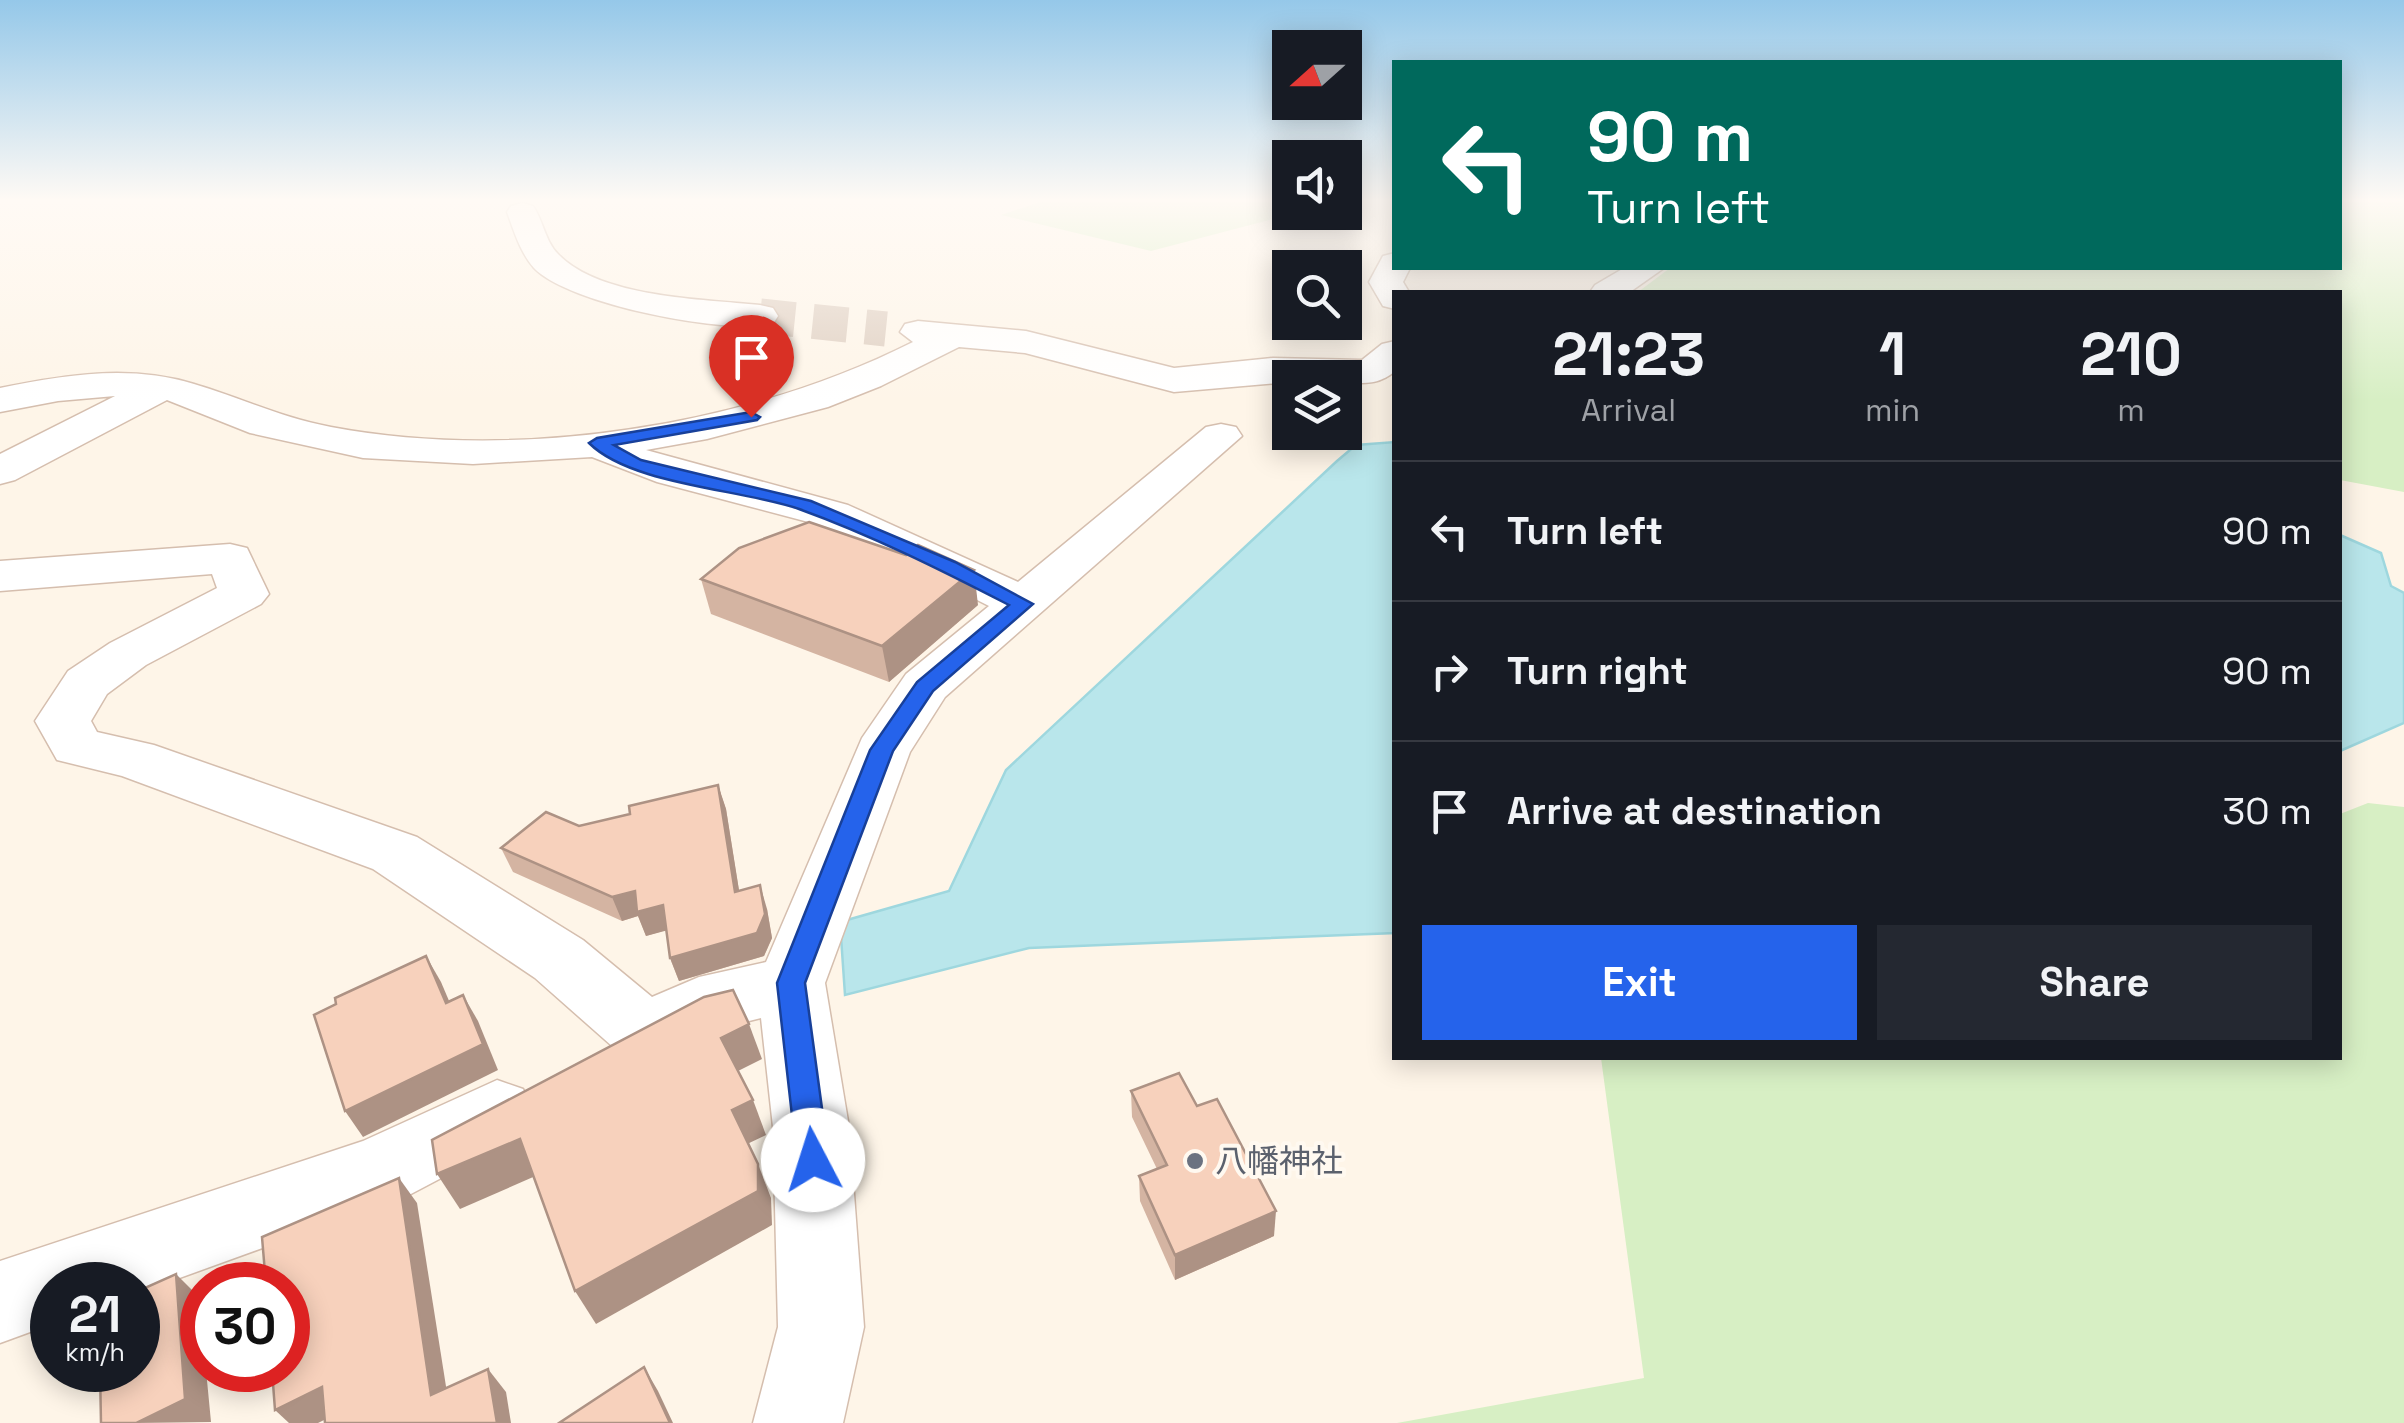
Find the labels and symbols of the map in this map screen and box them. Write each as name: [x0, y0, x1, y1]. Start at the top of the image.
north arrow: [1272, 30, 1362, 120]
pin: [709, 315, 794, 418]
position arrow: [761, 1108, 865, 1212]
place label: 八幡神社: [1215, 1141, 1343, 1181]
marker: 八幡神社: [1184, 1150, 1206, 1172]
speed limit sign: 30: [180, 1262, 310, 1392]

